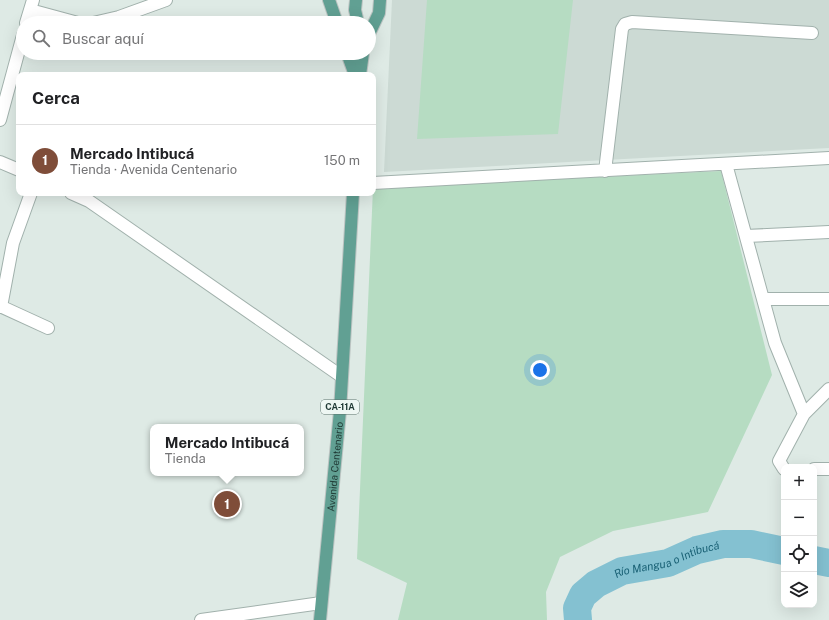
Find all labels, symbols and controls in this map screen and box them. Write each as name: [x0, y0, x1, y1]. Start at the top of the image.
search box: [16, 16, 376, 60]
icon: search: [30, 27, 52, 49]
text: Buscar aquí: [62, 30, 144, 47]
text: Cerca: [32, 88, 80, 108]
text: Mercado Intibucá: [70, 145, 194, 162]
text: 1: [42, 153, 48, 168]
text: 150 m: [324, 153, 360, 168]
text: Tienda · Avenida Centenario: [70, 162, 237, 177]
your location: [530, 360, 550, 380]
road number: CA-11A: [321, 400, 359, 414]
street label: Avenida Centenario: [324, 421, 345, 512]
popup: [150, 424, 304, 476]
text: Mercado Intibucá: [165, 434, 289, 451]
text: Tienda: [165, 451, 206, 466]
map controls: [781, 464, 817, 608]
button: +: [781, 464, 817, 500]
pin: 1: [214, 489, 240, 519]
button: −: [781, 500, 817, 536]
button: locate: [781, 536, 817, 572]
water label: Río Mangua o Intibucá: [612, 539, 721, 580]
button: layers: [781, 572, 817, 608]

